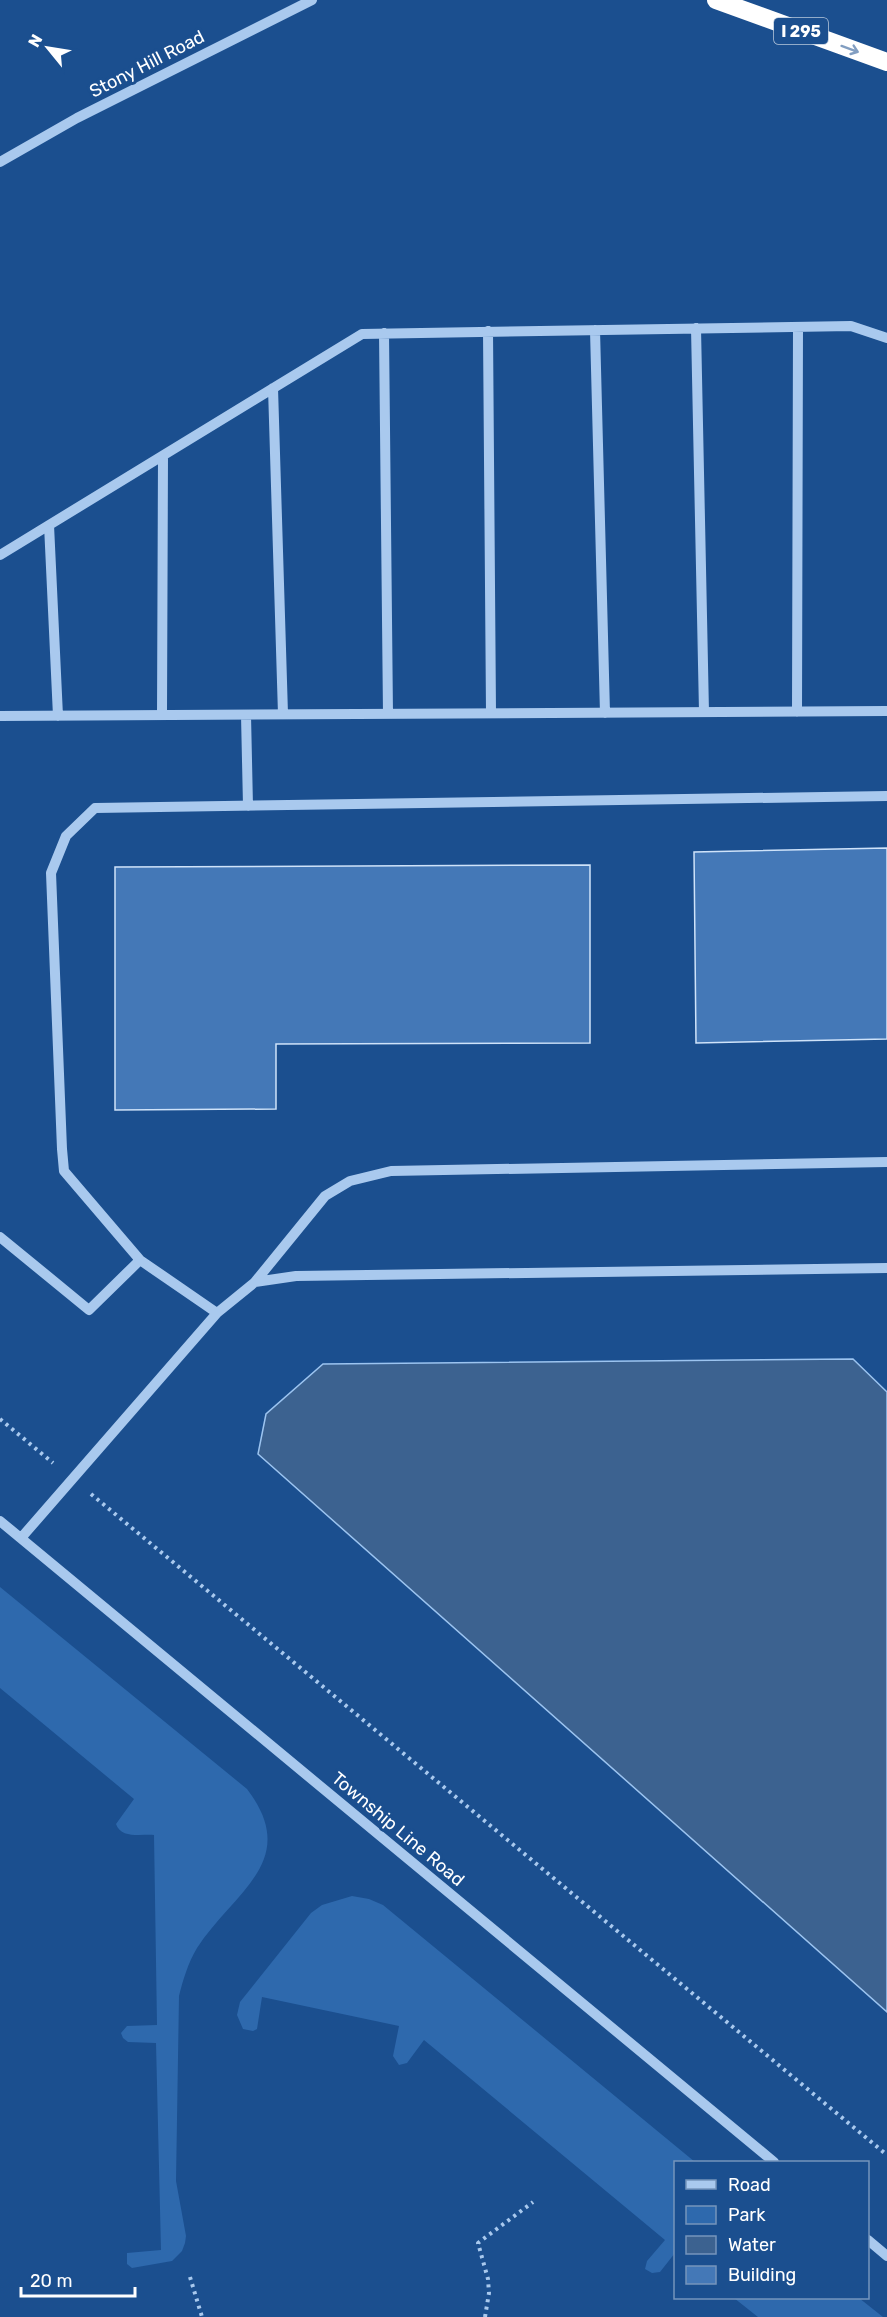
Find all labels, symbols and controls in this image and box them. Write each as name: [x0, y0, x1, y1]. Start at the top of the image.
north arrow: [18, 18, 78, 78]
road number: I 295: [774, 18, 828, 44]
street label: Stony Hill Road: [86, 26, 208, 102]
text: N: [24, 31, 47, 50]
one-way arrow: [840, 44, 859, 55]
street label: Township Line Road: [327, 1767, 469, 1891]
legend: [674, 2161, 869, 2299]
text: Road: [728, 2174, 771, 2196]
text: Park: [728, 2204, 766, 2226]
text: Water: [728, 2234, 776, 2256]
scale bar: [21, 2260, 135, 2298]
text: Building: [728, 2264, 796, 2286]
text: 20 m: [30, 2270, 72, 2292]

